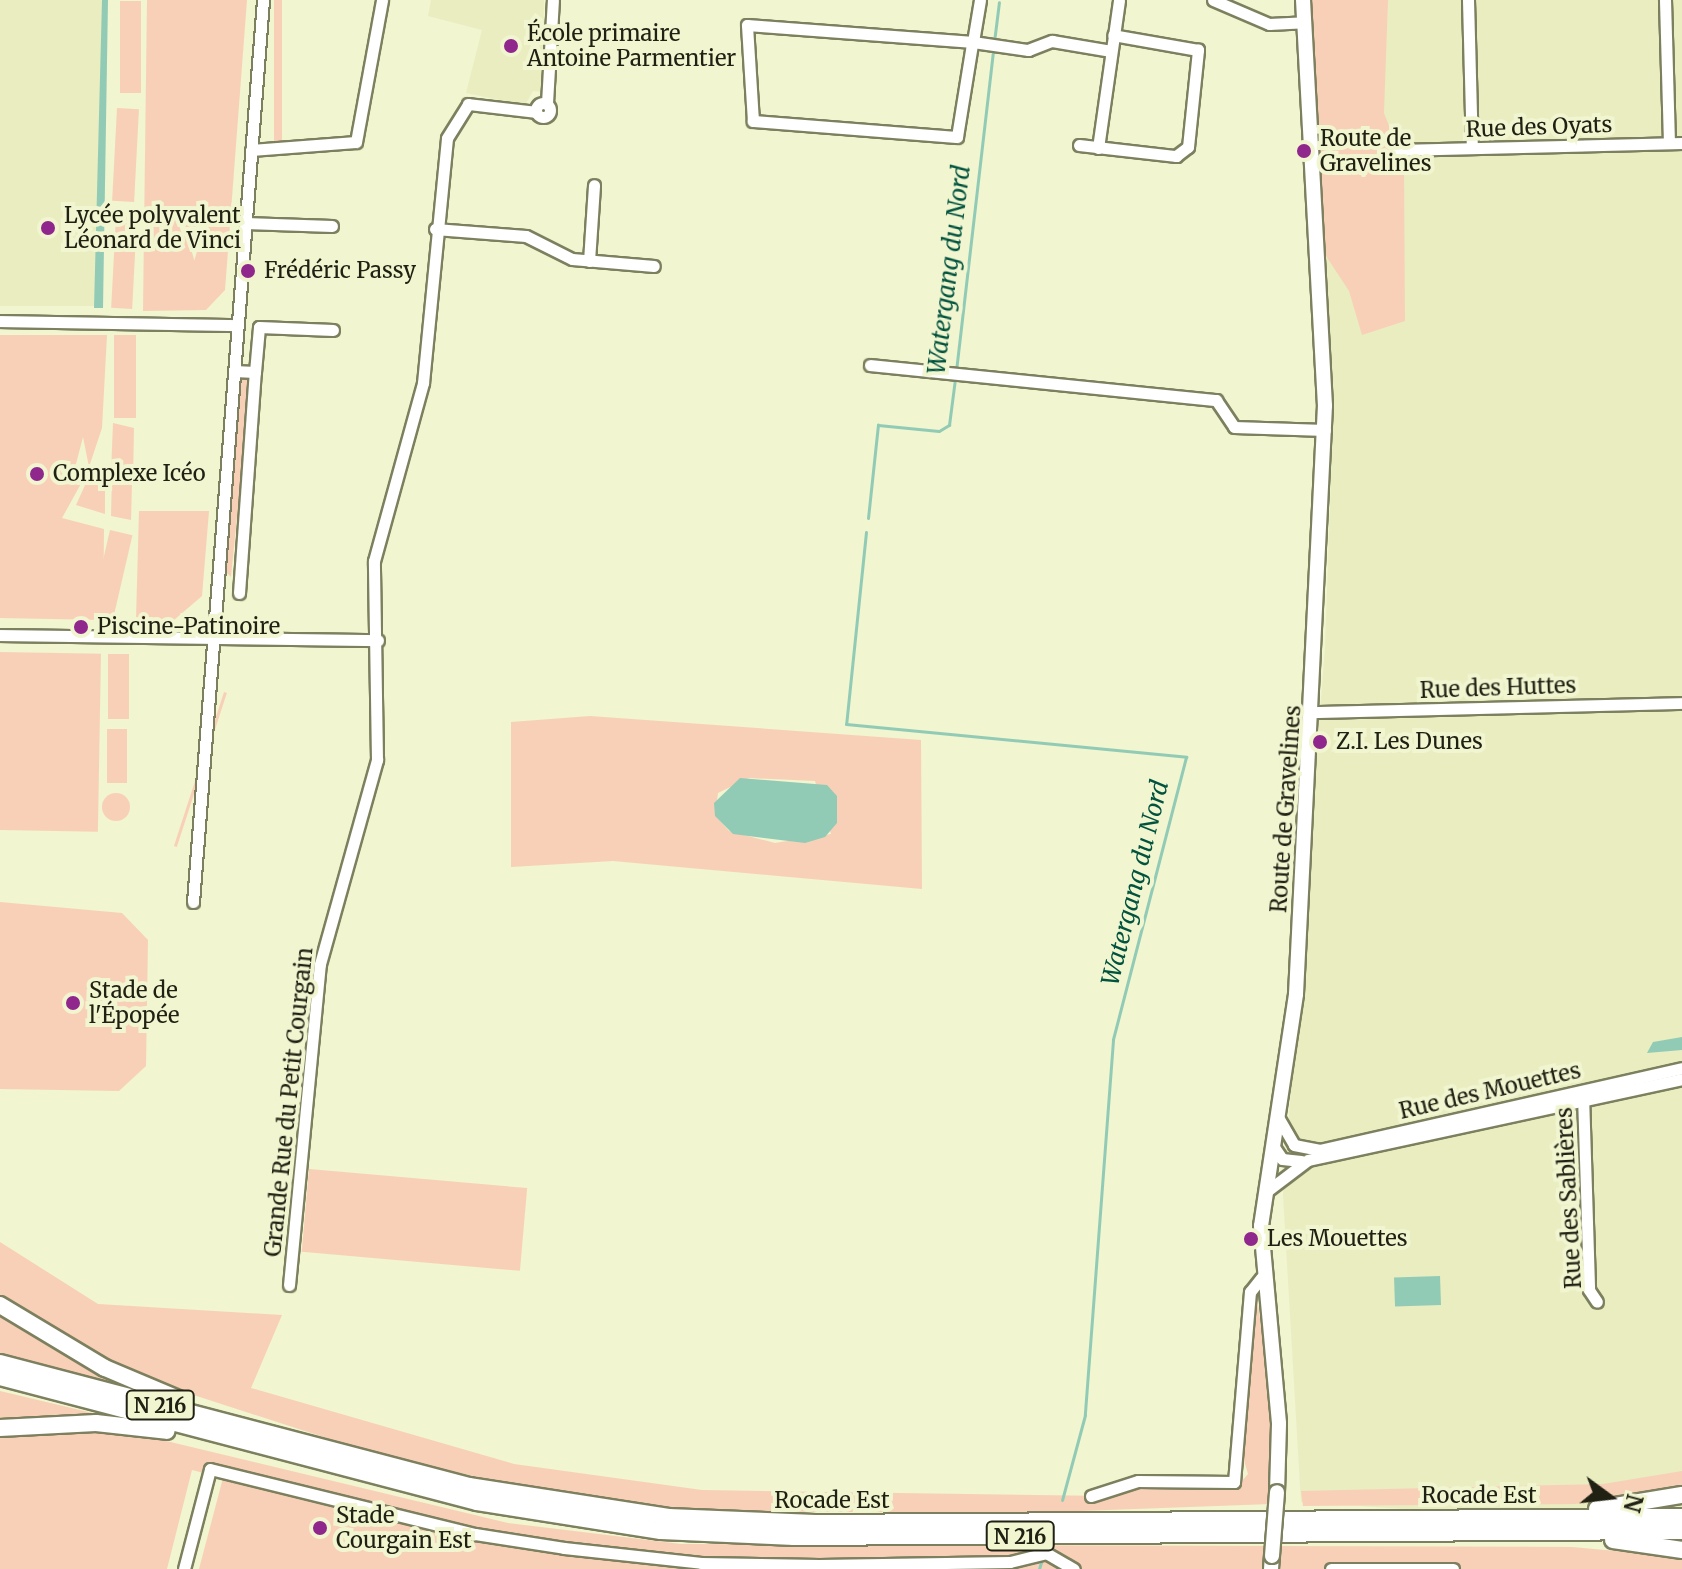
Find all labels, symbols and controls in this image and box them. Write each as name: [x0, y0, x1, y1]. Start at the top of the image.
place label: École primaire Antoine Parmentier: [527, 20, 736, 72]
marker: École primaire Antoine Parmentier: [502, 37, 520, 55]
street label: Rue des Oyats: [1465, 111, 1613, 143]
place label: Route de Gravelines: [1320, 125, 1431, 176]
marker: Route de Gravelines: [1295, 142, 1313, 160]
water label: Watergang du Nord: [922, 164, 976, 376]
place label: Lycée polyvalent Léonard de Vinci: [64, 202, 241, 254]
marker: Lycée polyvalent Léonard de Vinci: [39, 219, 57, 237]
place label: Frédéric Passy: [264, 258, 416, 284]
marker: Frédéric Passy: [239, 262, 257, 280]
place label: Complexe Icéo: [53, 461, 206, 487]
marker: Complexe Icéo: [28, 465, 46, 483]
place label: Piscine-Patinoire: [97, 614, 280, 640]
marker: Piscine-Patinoire: [72, 618, 90, 636]
street label: Rue des Huttes: [1419, 672, 1577, 704]
street label: Route de Gravelines: [1266, 704, 1306, 914]
place label: Z.I. Les Dunes: [1336, 729, 1483, 755]
marker: Z.I. Les Dunes: [1311, 733, 1329, 751]
water label: Watergang du Nord: [1096, 777, 1174, 989]
street label: Grande Rue du Petit Courgain: [260, 946, 318, 1258]
place label: Stade de l'Épopée: [89, 977, 180, 1028]
marker: Stade de l'Épopée: [64, 994, 82, 1012]
street label: Rue des Mouettes: [1397, 1057, 1583, 1125]
street label: Rue des Sablières: [1551, 1107, 1587, 1289]
place label: Les Mouettes: [1267, 1226, 1408, 1252]
marker: Les Mouettes: [1242, 1230, 1260, 1248]
road number: N 216: [124, 1389, 196, 1421]
north arrow: [1570, 1457, 1650, 1537]
street label: Rocade Est: [1421, 1483, 1537, 1509]
street label: Rocade Est: [774, 1488, 890, 1514]
text: N: [1617, 1491, 1649, 1515]
place label: Stade Courgain Est: [336, 1502, 472, 1554]
marker: Stade Courgain Est: [311, 1519, 329, 1537]
road number: N 216: [984, 1520, 1056, 1552]

